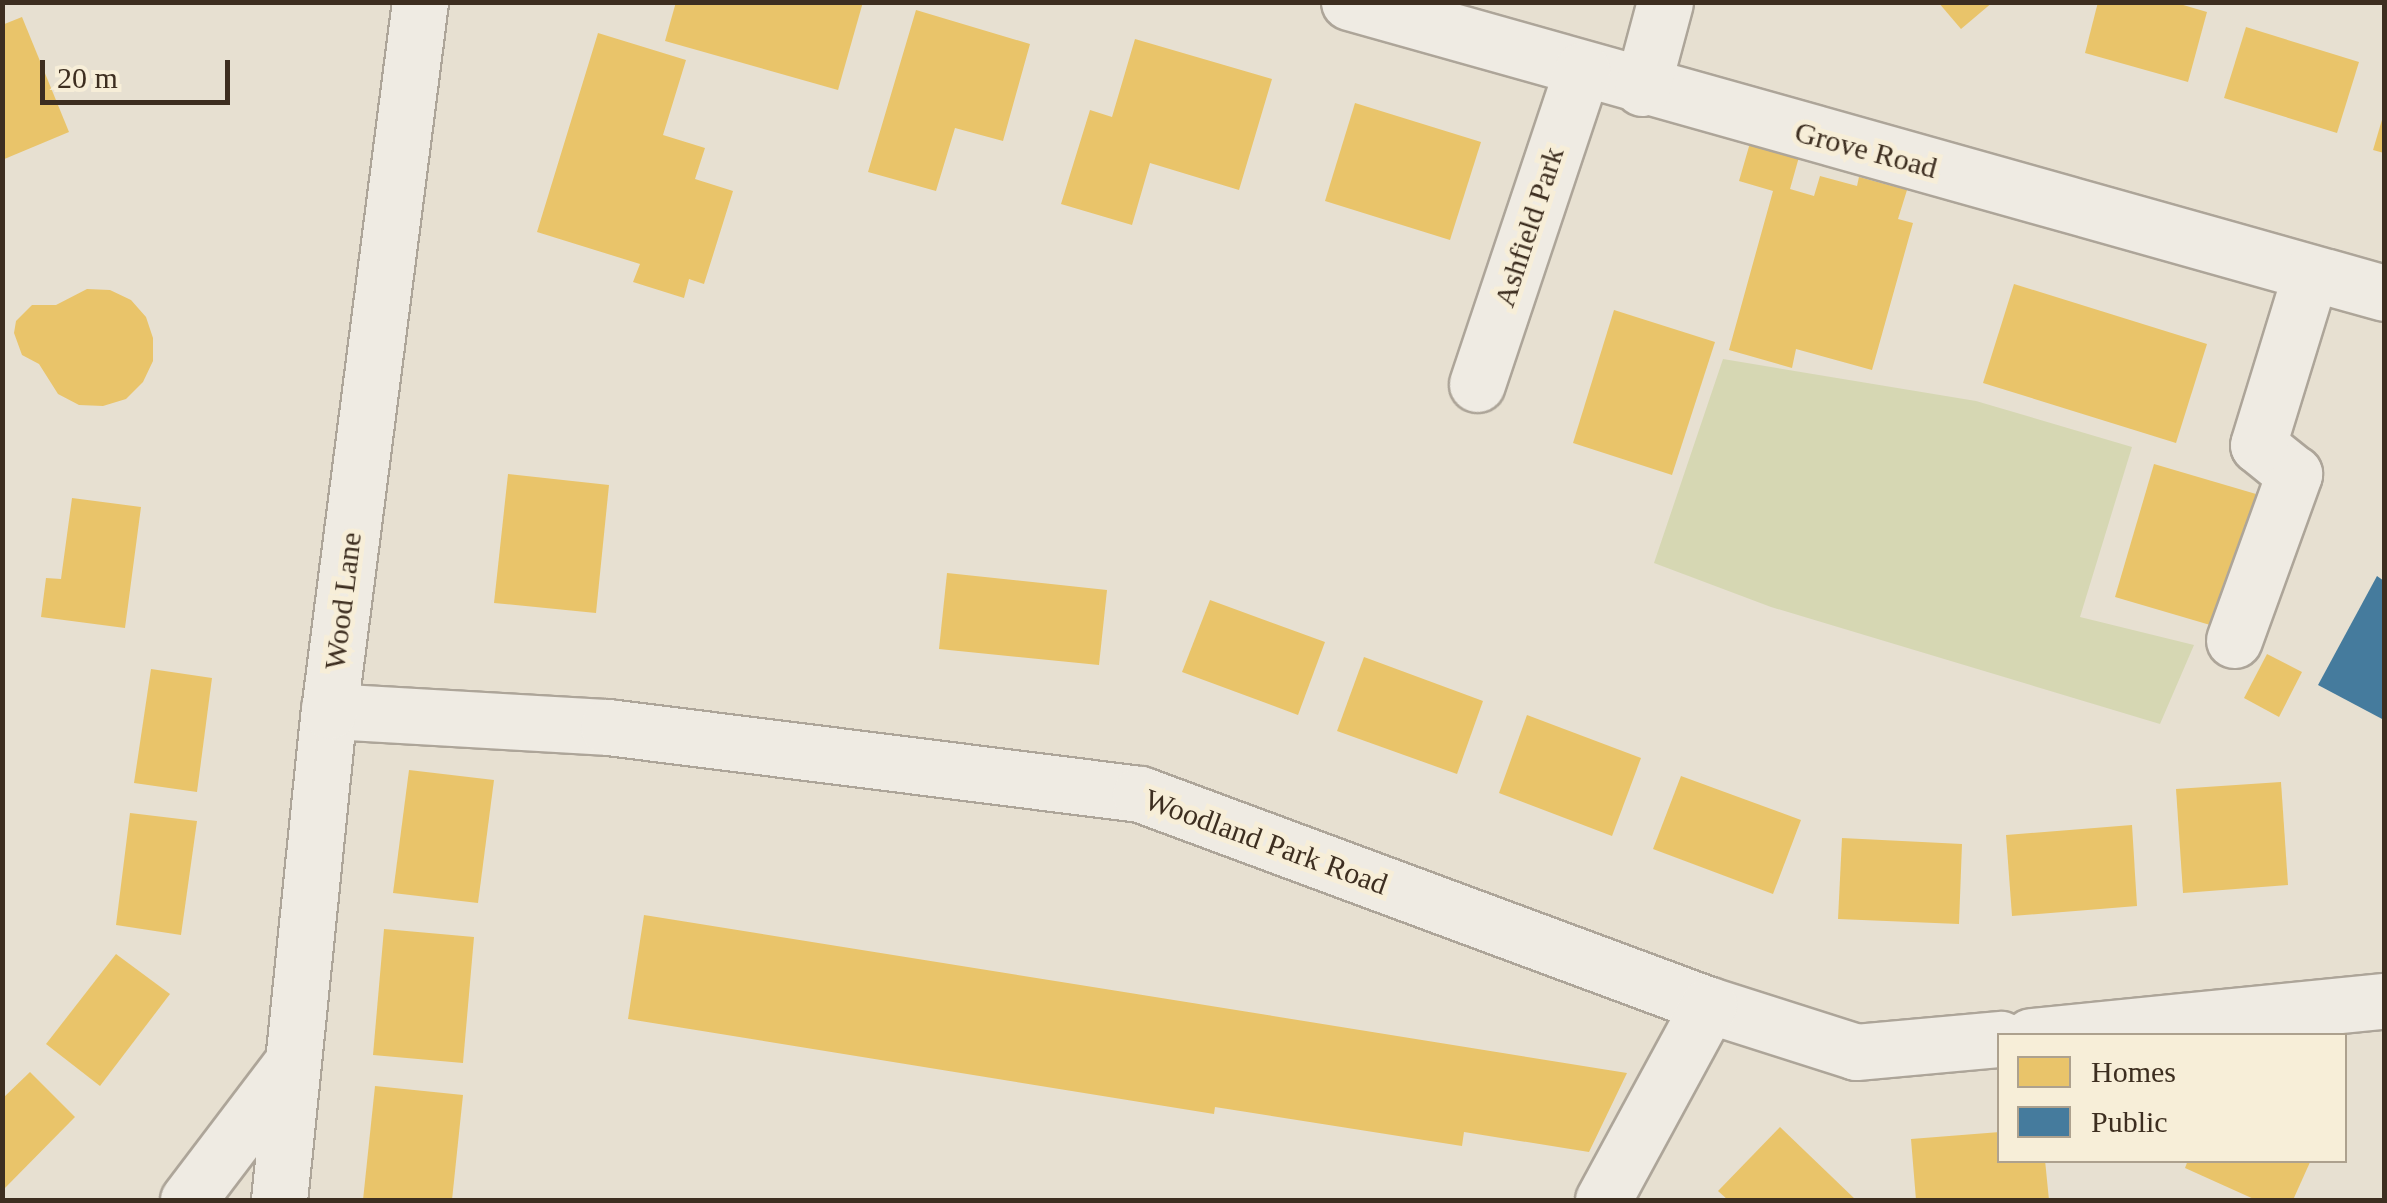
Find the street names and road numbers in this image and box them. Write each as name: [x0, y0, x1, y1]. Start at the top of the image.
street label: Grove Road: [1791, 114, 1941, 186]
street label: Ashfield Park: [1486, 143, 1572, 311]
street label: Wood Lane: [317, 530, 369, 672]
street label: Woodland Park Road: [1140, 781, 1392, 903]

